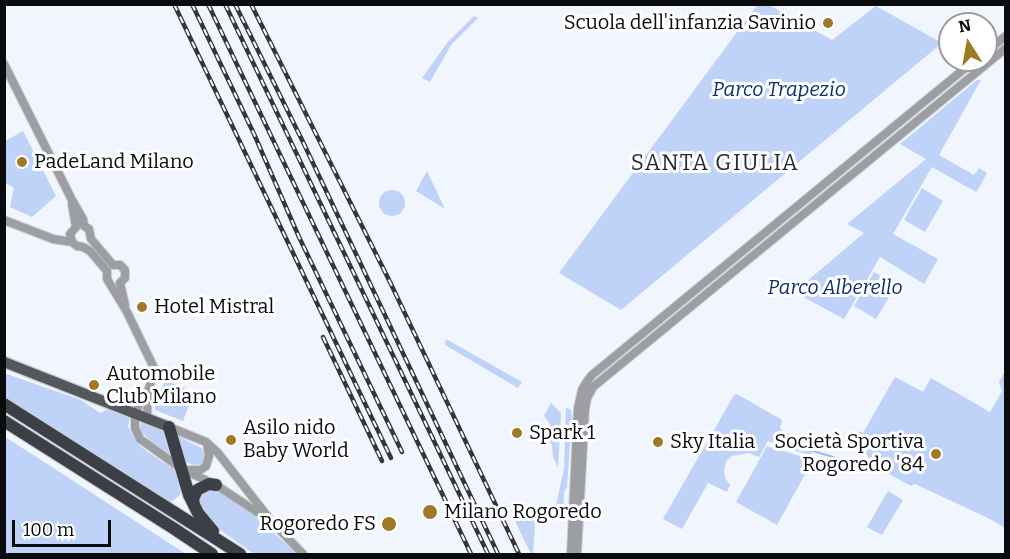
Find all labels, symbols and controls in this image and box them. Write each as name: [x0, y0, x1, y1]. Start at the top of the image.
place label: Scuola dell'infanzia Savinio: [564, 11, 816, 35]
north arrow: [938, 12, 998, 72]
text: N: [957, 15, 973, 36]
marker: Scuola dell'infanzia Savinio: [821, 16, 835, 30]
park label: Parco Trapezio: [712, 78, 846, 102]
place label: PadeLand Milano: [34, 150, 194, 174]
district label: SANTA GIULIA: [631, 151, 799, 177]
marker: PadeLand Milano: [15, 155, 29, 169]
park label: Parco Alberello: [767, 276, 903, 300]
place label: Hotel Mistral: [154, 295, 274, 319]
marker: Hotel Mistral: [135, 300, 149, 314]
place label: Automobile Club Milano: [106, 362, 216, 409]
marker: Automobile Club Milano: [87, 378, 101, 392]
place label: Asilo nido Baby World: [243, 416, 349, 463]
place label: Spark 1: [529, 421, 595, 445]
marker: Spark 1: [510, 426, 524, 440]
place label: Sky Italia: [670, 430, 755, 454]
place label: Società Sportiva Rogoredo '84: [774, 430, 924, 477]
marker: Asilo nido Baby World: [224, 433, 238, 447]
marker: Sky Italia: [651, 435, 665, 449]
marker: Società Sportiva Rogoredo '84: [929, 447, 943, 461]
place label: Milano Rogoredo: [444, 500, 602, 524]
marker: Milano Rogoredo: [421, 503, 439, 521]
scale bar: [15, 508, 114, 546]
place label: Rogoredo FS: [260, 512, 376, 536]
marker: Rogoredo FS: [380, 515, 398, 533]
text: 100 m: [23, 519, 74, 541]

